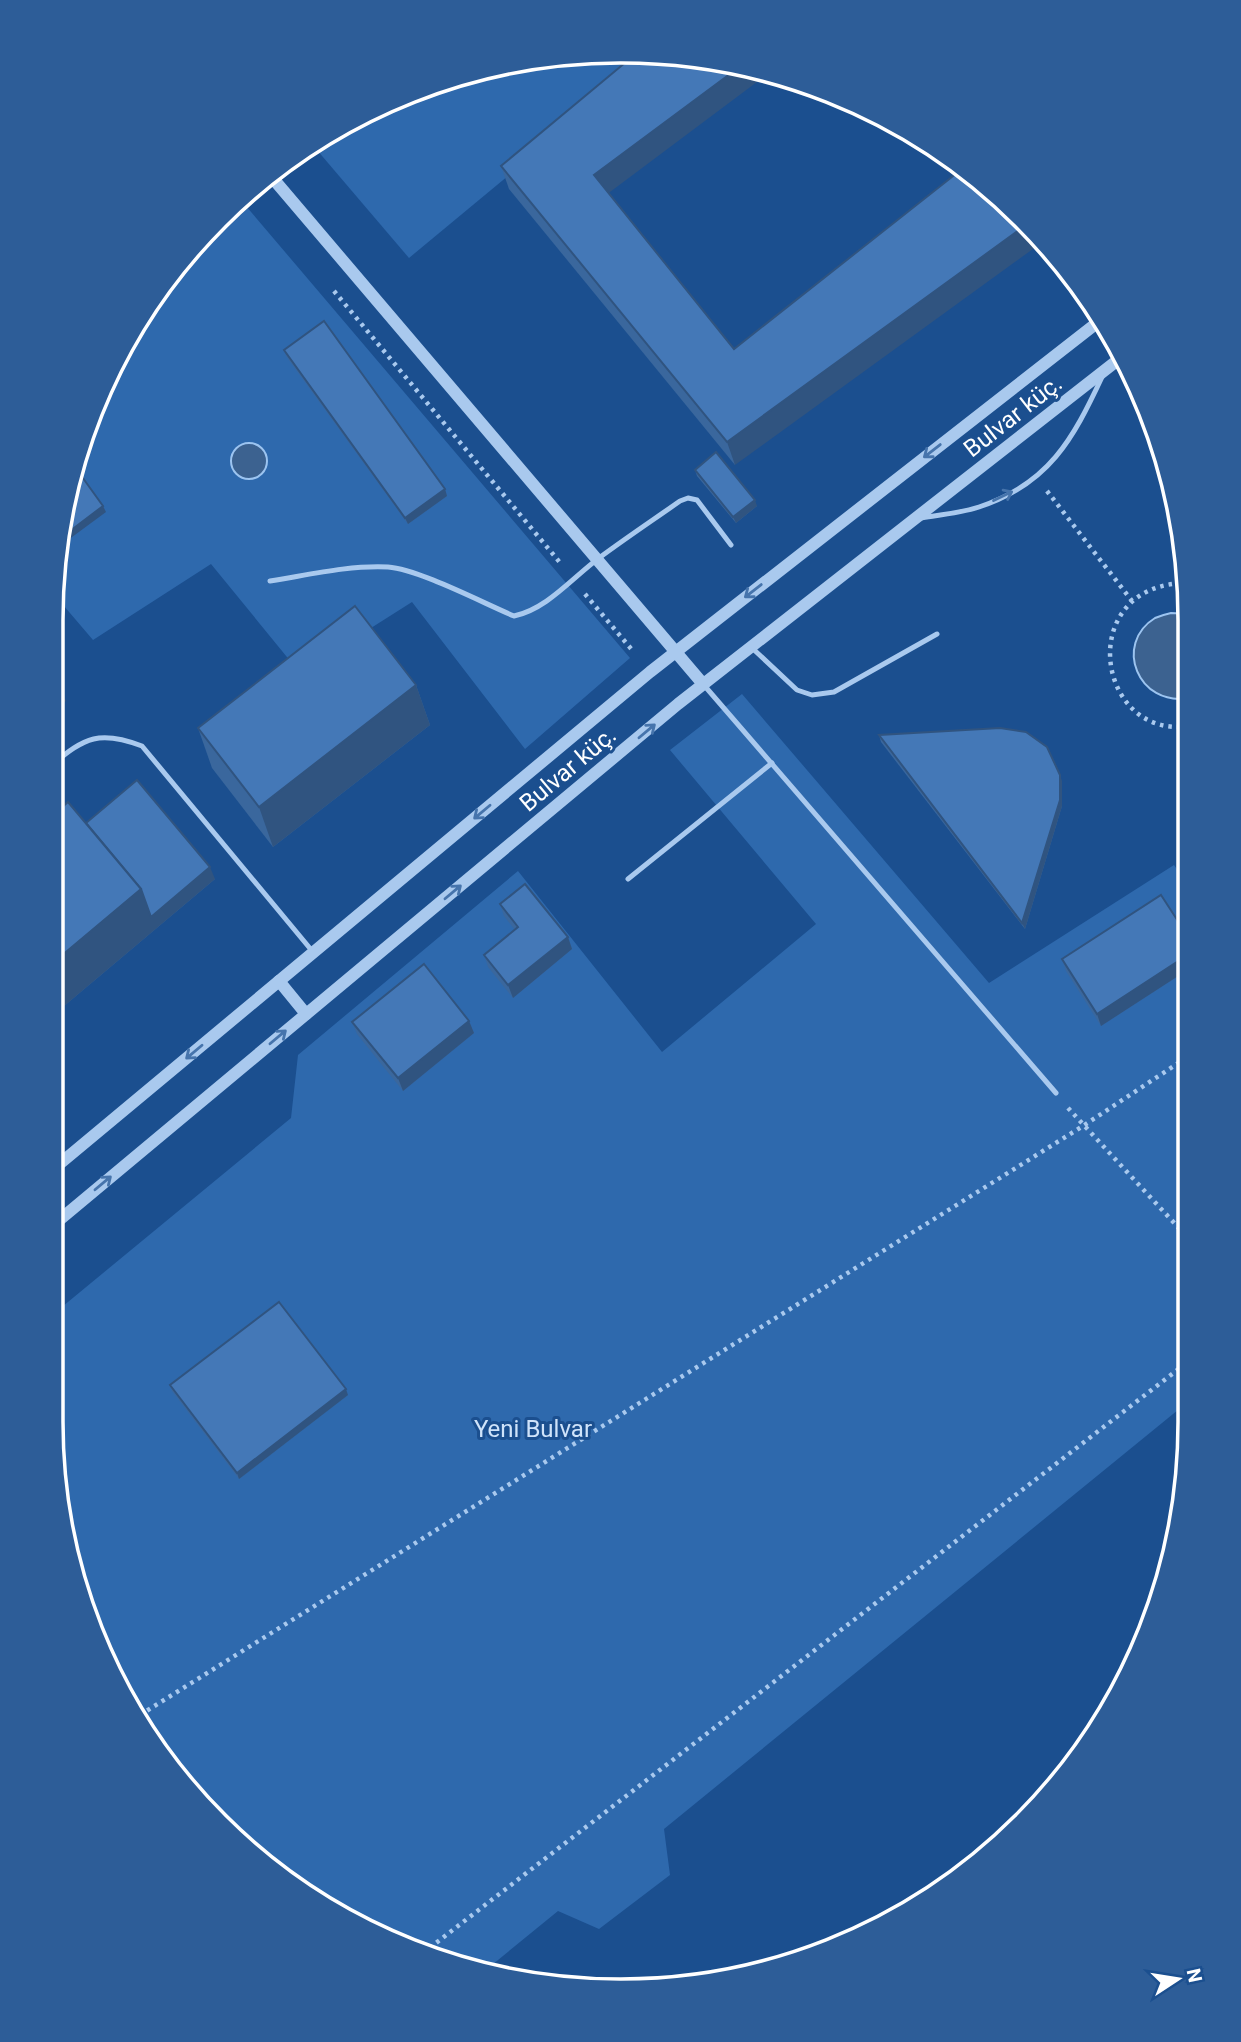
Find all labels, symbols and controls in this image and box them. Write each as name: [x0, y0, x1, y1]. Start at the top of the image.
street label: Bulvar küç.: [958, 369, 1068, 463]
one-way arrow: [924, 444, 942, 459]
one-way arrow: [992, 489, 1013, 503]
one-way arrow: [744, 584, 763, 599]
street label: Bulvar küç.: [514, 721, 622, 817]
one-way arrow: [637, 723, 655, 739]
one-way arrow: [473, 805, 491, 820]
one-way arrow: [443, 884, 461, 900]
one-way arrow: [268, 1030, 286, 1045]
one-way arrow: [185, 1044, 203, 1060]
one-way arrow: [94, 1176, 112, 1191]
park label: Yeni Bulvar: [474, 1415, 592, 1443]
north arrow: [1143, 1944, 1213, 2014]
text: N: [1181, 1967, 1207, 1985]

